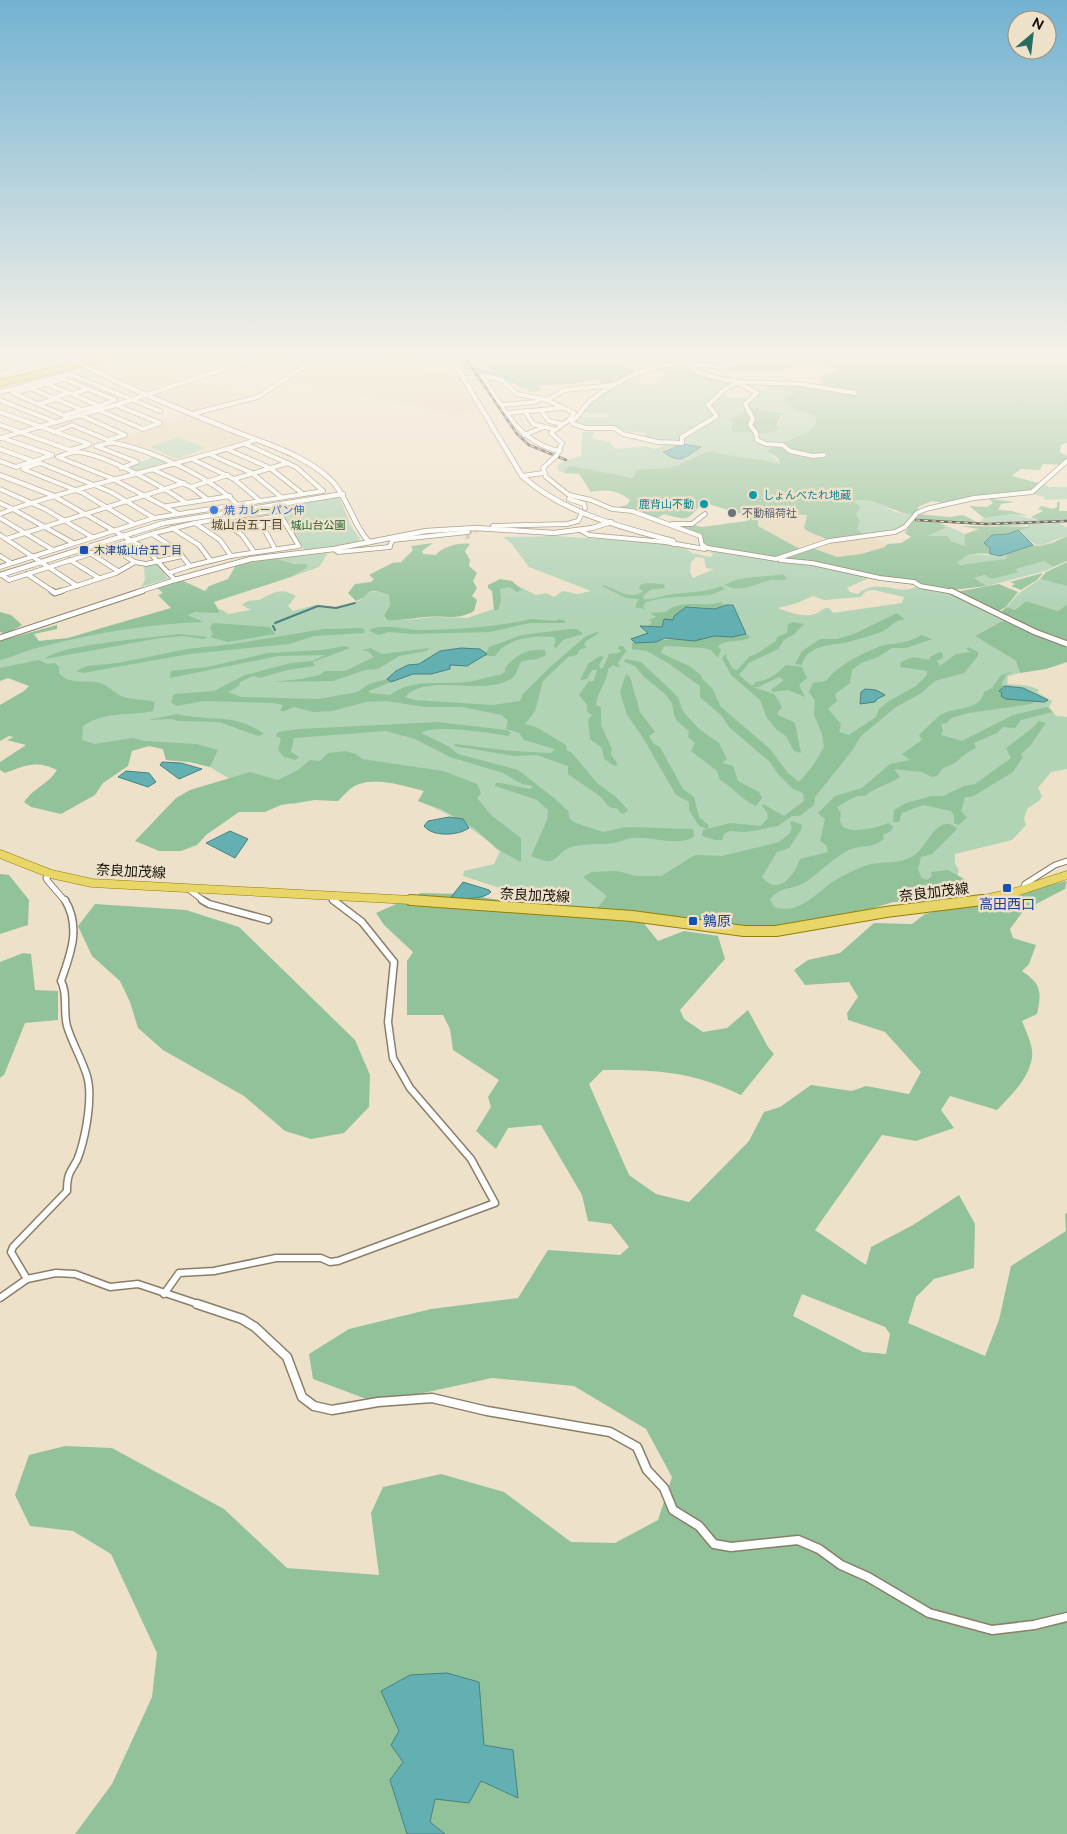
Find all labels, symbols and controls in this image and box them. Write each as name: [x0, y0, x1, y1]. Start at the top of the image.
north arrow: [1007, 10, 1057, 60]
text: N: [1030, 14, 1047, 33]
marker: しょんべたれ地蔵: [747, 489, 759, 501]
place label: しょんべたれ地蔵: [763, 489, 851, 502]
place label: 鹿背山不動: [639, 498, 694, 511]
marker: 鹿背山不動: [698, 498, 710, 510]
marker: 焼 カレーパン伸: [208, 504, 220, 516]
place label: 焼 カレーパン伸: [224, 504, 304, 517]
marker: 不動稲荷社: [726, 507, 738, 519]
place label: 不動稲荷社: [742, 507, 797, 520]
district label: 城山台五丁目: [211, 518, 283, 532]
park label: 城山台公園: [291, 519, 346, 532]
marker: 木津城山台五丁目: [78, 544, 90, 556]
place label: 木津城山台五丁目: [94, 544, 182, 557]
street label: 奈良加茂線: [96, 861, 166, 881]
street label: 奈良加茂線: [898, 880, 970, 904]
marker: 高田西口: [1001, 882, 1013, 894]
street label: 奈良加茂線: [500, 885, 570, 905]
place label: 高田西口: [979, 896, 1035, 912]
place label: 鶉原: [703, 913, 731, 929]
marker: 鶉原: [687, 915, 699, 927]

